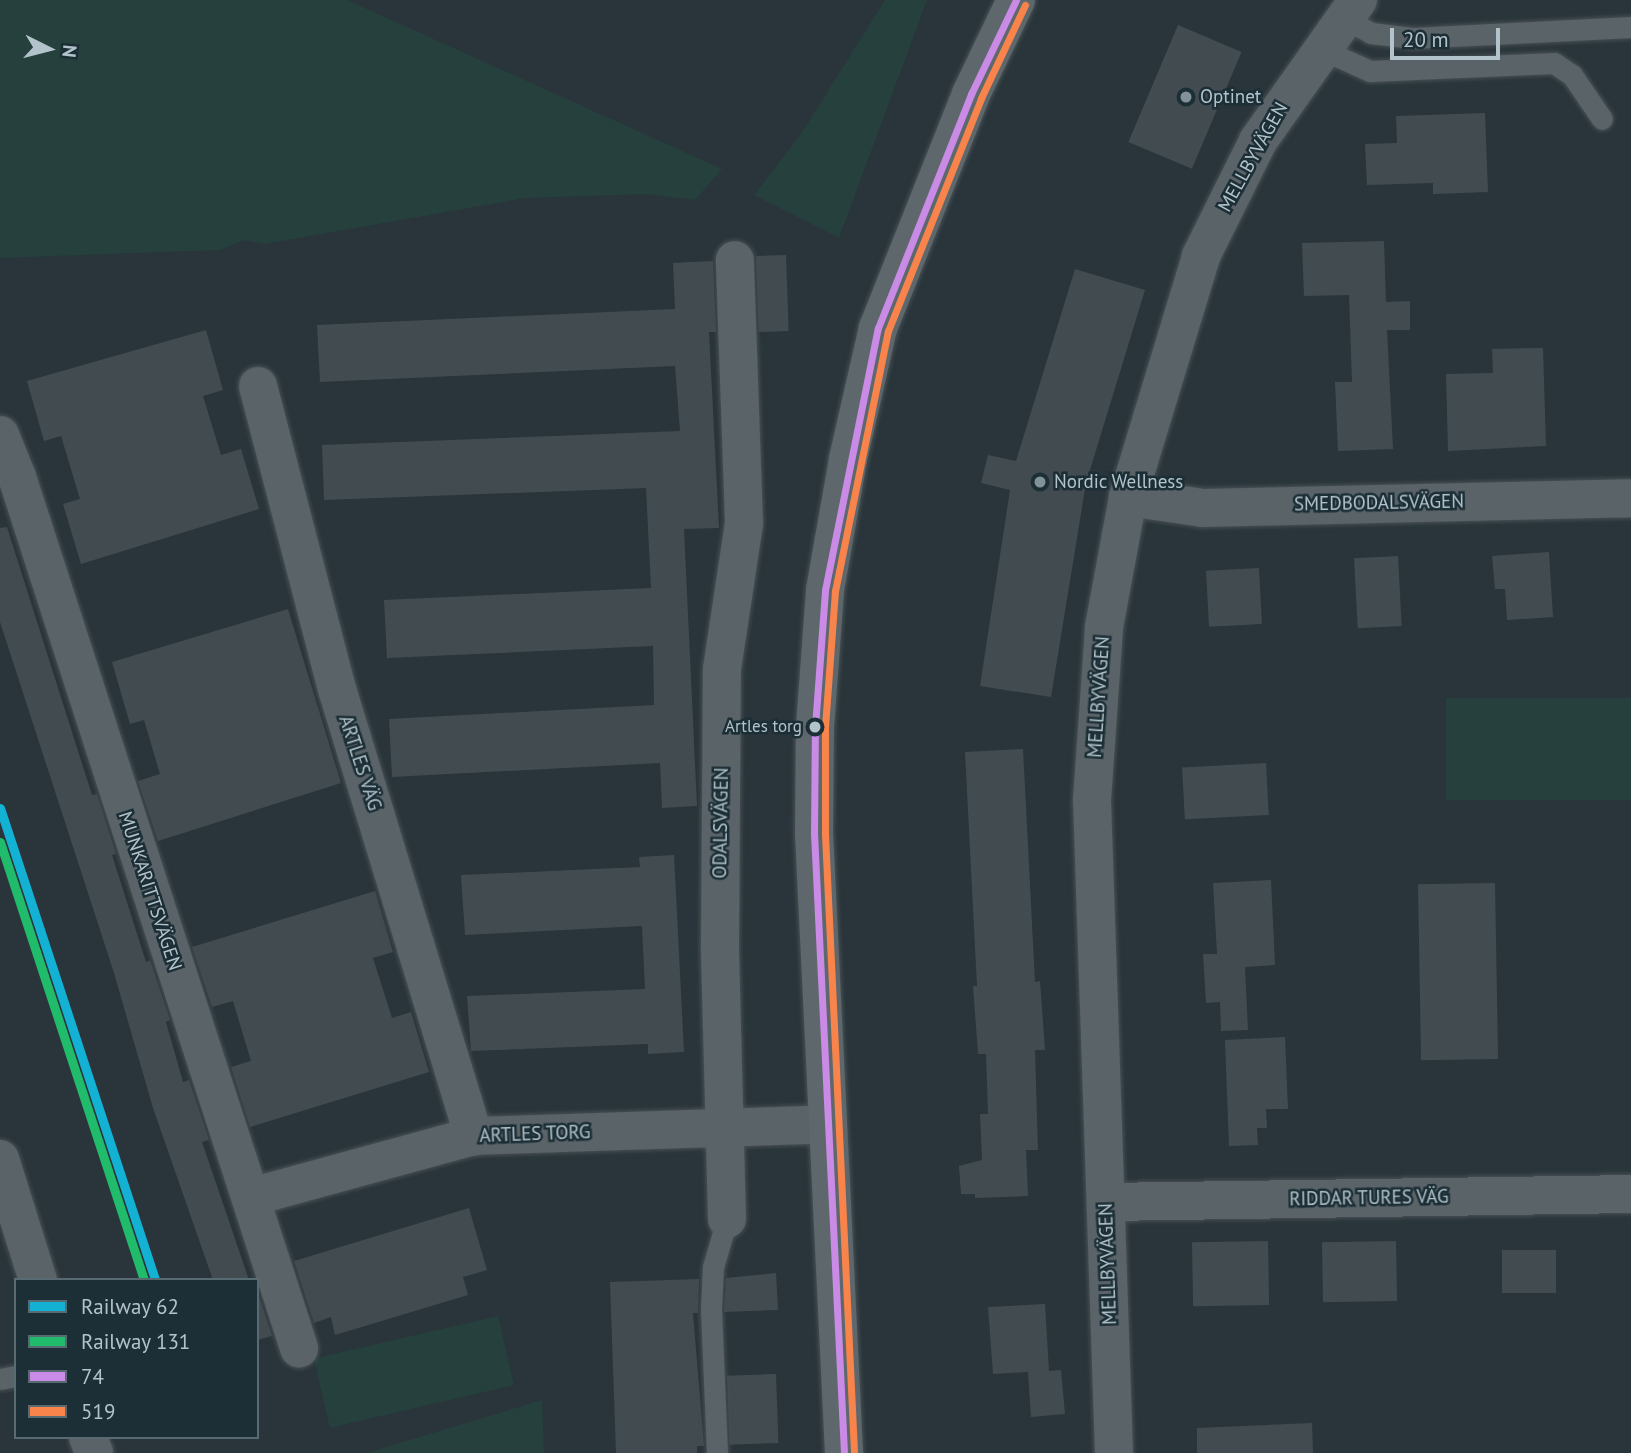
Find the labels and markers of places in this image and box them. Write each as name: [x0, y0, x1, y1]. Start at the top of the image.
place label: Optinet: [1200, 86, 1261, 108]
marker: Optinet: [1178, 89, 1194, 105]
place label: Nordic Wellness: [1054, 471, 1184, 493]
marker: Nordic Wellness: [1032, 474, 1048, 490]
place label: Artles torg: [725, 717, 802, 737]
marker: Artles torg: [808, 720, 822, 734]

